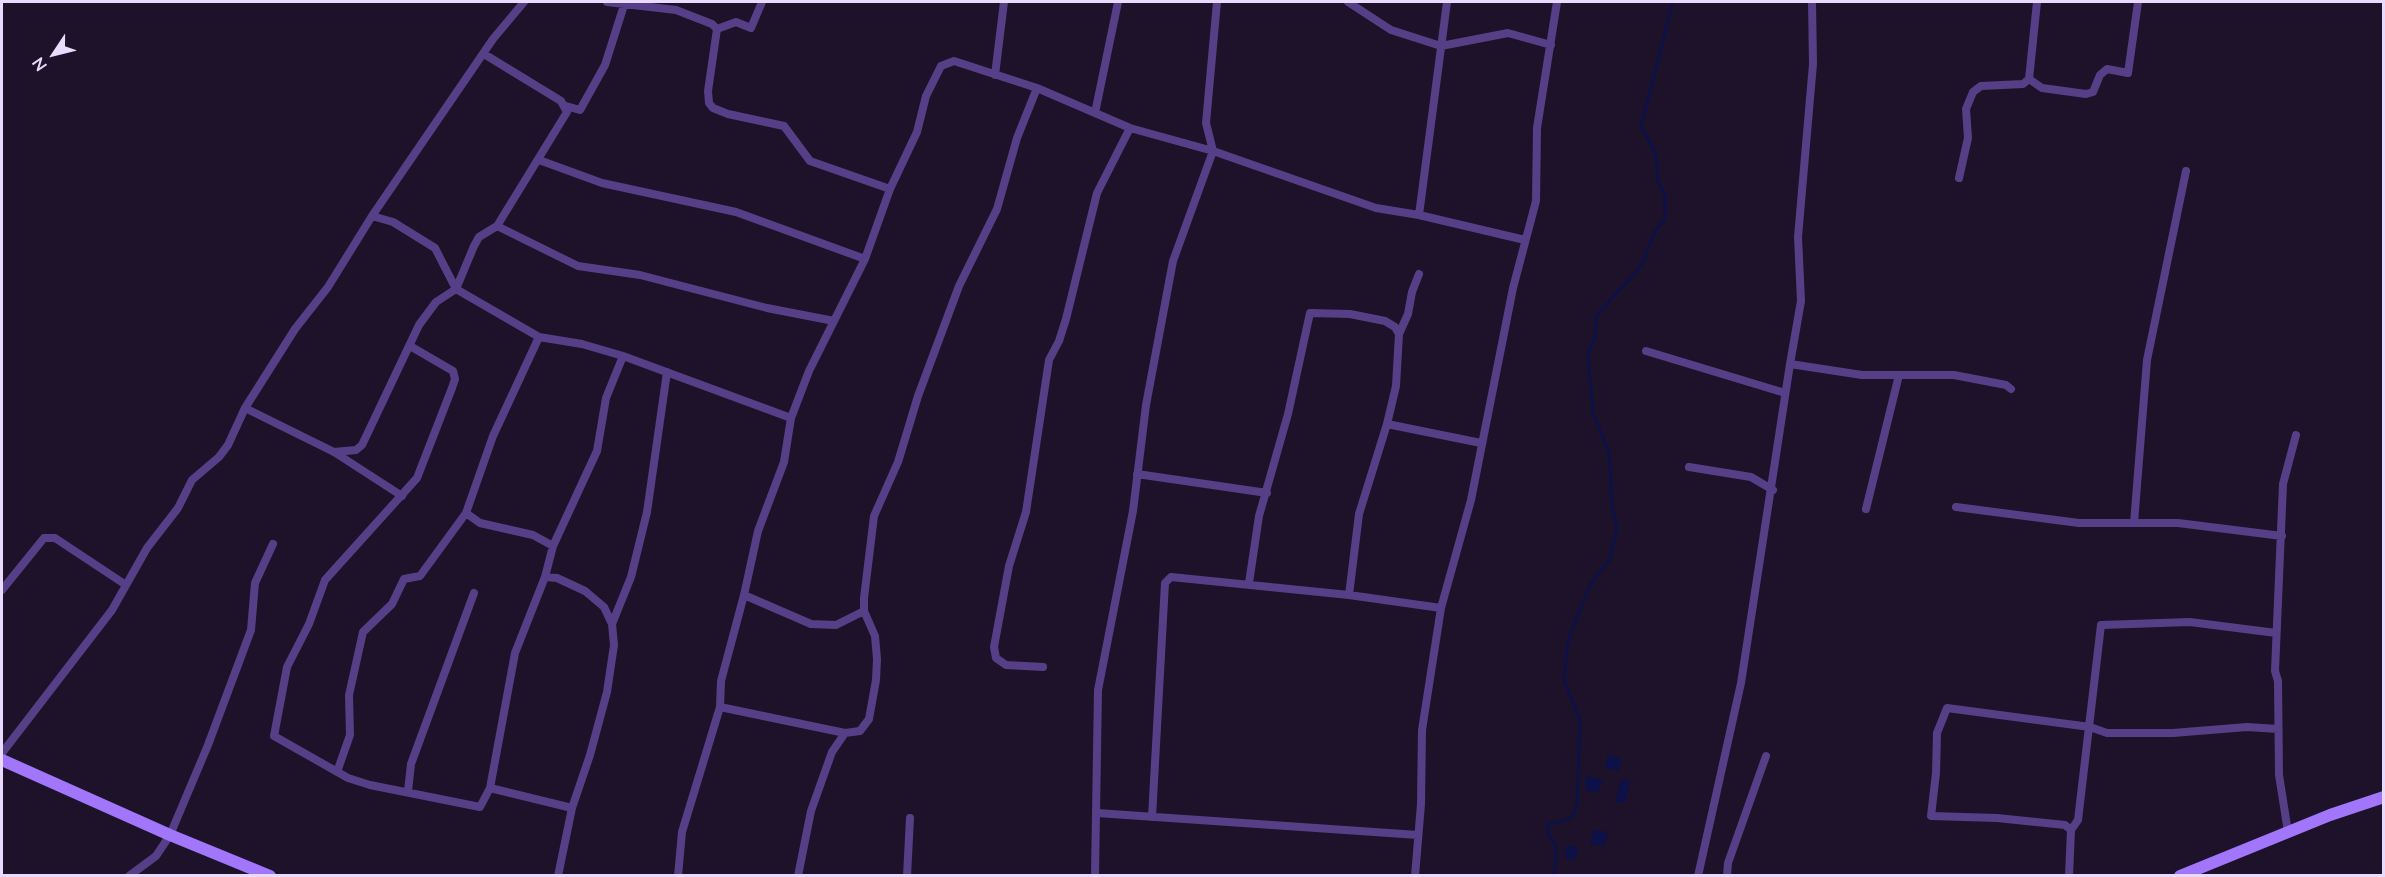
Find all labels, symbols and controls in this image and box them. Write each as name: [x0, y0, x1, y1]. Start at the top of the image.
north arrow: [24, 24, 84, 84]
text: N: [28, 54, 50, 75]

